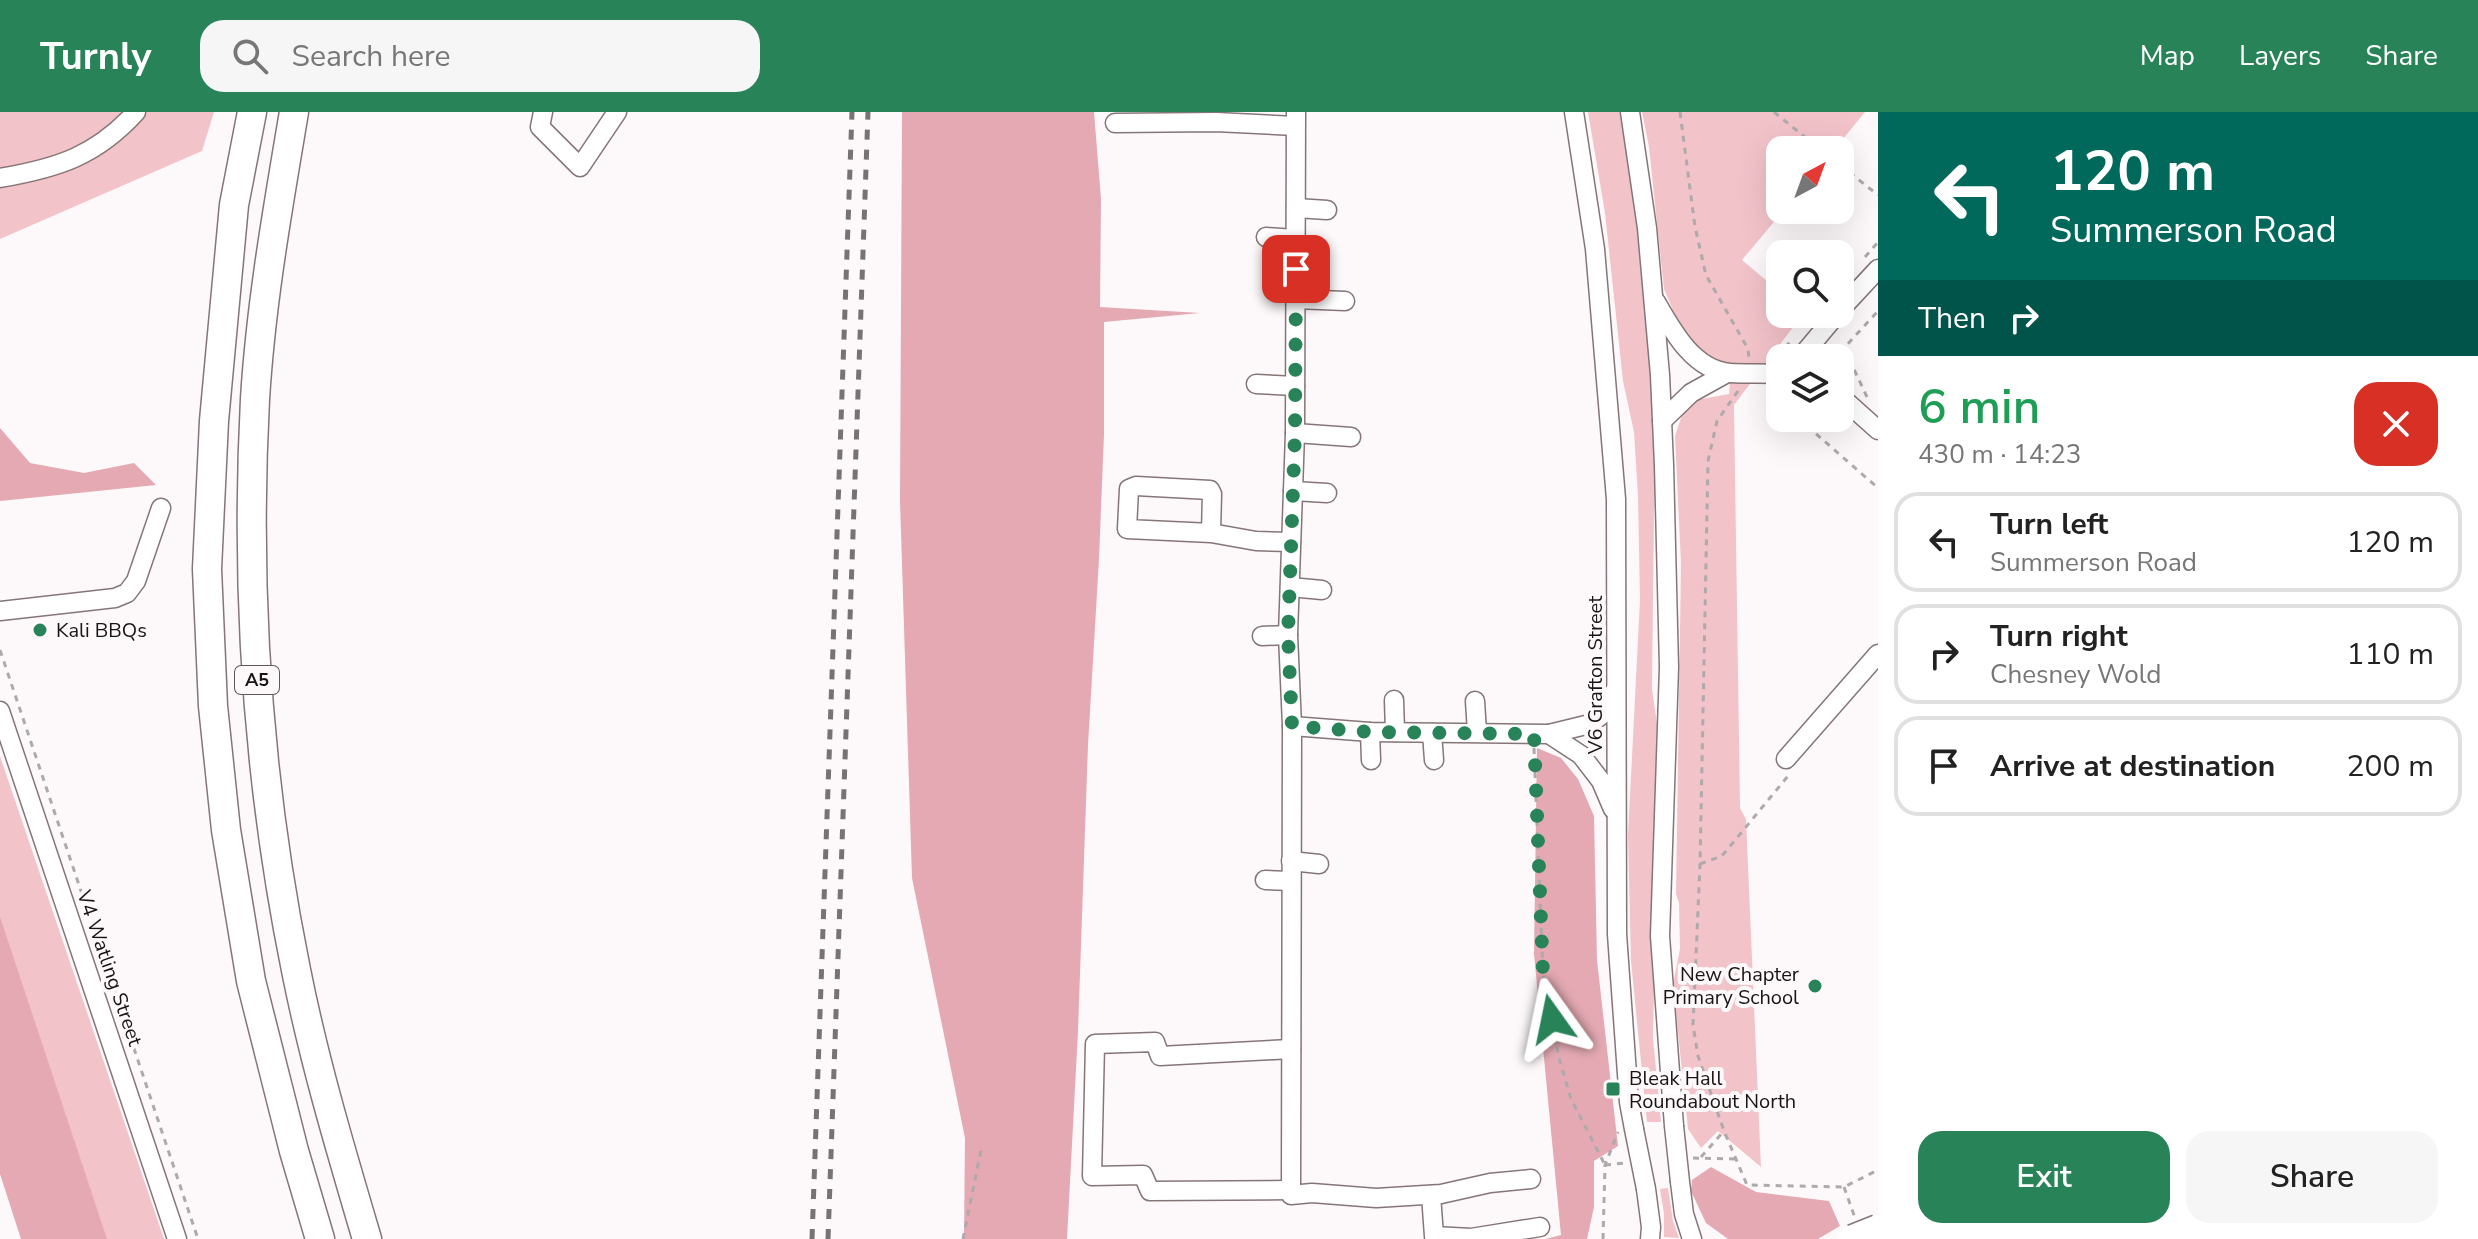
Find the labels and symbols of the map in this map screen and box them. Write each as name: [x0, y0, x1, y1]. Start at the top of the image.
north arrow: [1766, 136, 1854, 224]
pin: [1262, 235, 1330, 303]
street label: V6 Grafton Street: [1582, 595, 1609, 755]
place label: Kali BBQs: [56, 617, 147, 644]
marker: Kali BBQs: [31, 621, 49, 639]
road number: A5: [235, 666, 279, 694]
street label: V4 Watling Street: [70, 886, 149, 1050]
place label: New Chapter Primary School: [1663, 961, 1799, 1011]
position arrow: [1510, 977, 1594, 1061]
marker: New Chapter Primary School: [1806, 977, 1824, 995]
place label: Bleak Hall Roundabout North: [1629, 1065, 1796, 1115]
marker: Bleak Hall Roundabout North: [1604, 1080, 1622, 1098]

